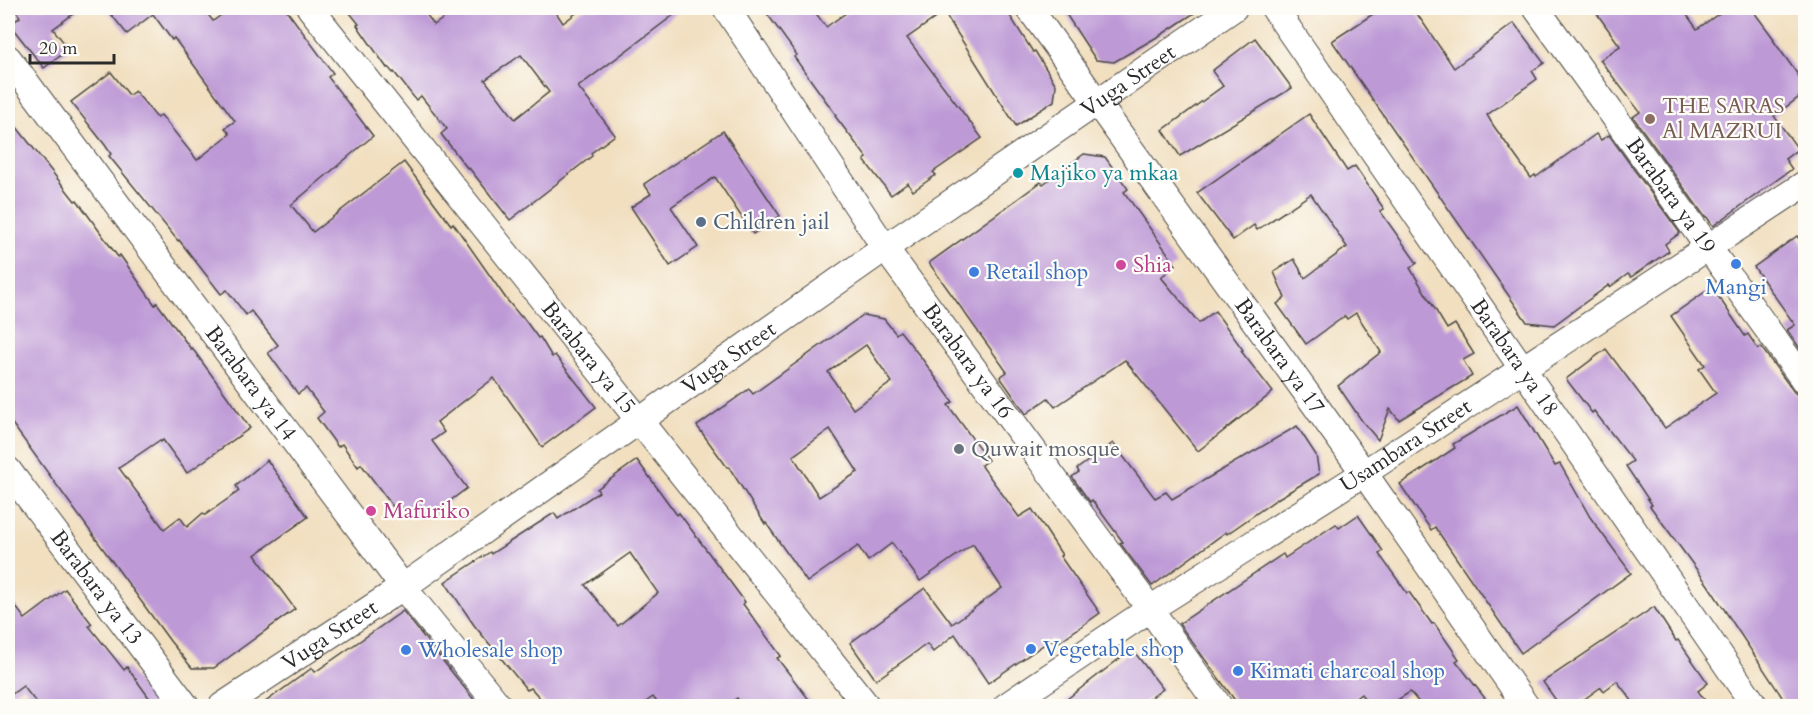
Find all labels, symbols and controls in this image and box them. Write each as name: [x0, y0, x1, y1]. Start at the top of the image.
scale bar: [30, 27, 114, 65]
text: 20 m: [39, 36, 78, 61]
street label: Vuga Street: [1075, 38, 1182, 124]
place label: THE SARAS Al MAZRUI: [1662, 91, 1785, 146]
marker: THE SARAS Al MAZRUI: [1643, 112, 1657, 126]
street label: Barabara ya 19: [1619, 131, 1723, 260]
place label: Majiko ya mkaa: [1030, 158, 1179, 188]
marker: Majiko ya mkaa: [1011, 166, 1025, 180]
place label: Children jail: [713, 207, 830, 237]
marker: Children jail: [694, 215, 708, 229]
place label: Shia: [1133, 250, 1172, 280]
place label: Retail shop: [986, 257, 1088, 287]
marker: Mangi: [1729, 257, 1743, 271]
marker: Shia: [1114, 258, 1128, 272]
marker: Retail shop: [967, 265, 981, 279]
place label: Mangi: [1705, 272, 1767, 302]
street label: Barabara ya 17: [1228, 292, 1332, 420]
street label: Barabara ya 18: [1464, 292, 1566, 422]
street label: Barabara ya 15: [535, 295, 643, 420]
street label: Barabara ya 16: [915, 297, 1020, 425]
street label: Vuga Street: [676, 314, 782, 401]
street label: Barabara ya 14: [198, 320, 304, 447]
street label: Usambara Street: [1334, 392, 1477, 499]
place label: Quwait mosque: [971, 434, 1120, 464]
marker: Quwait mosque: [952, 442, 966, 456]
place label: Mafuriko: [383, 496, 470, 526]
marker: Mafuriko: [364, 504, 378, 518]
street label: Barabara ya 13: [43, 524, 150, 651]
street label: Vuga Street: [276, 593, 384, 678]
place label: Vegetable shop: [1043, 634, 1184, 664]
place label: Wholesale shop: [417, 635, 563, 665]
marker: Vegetable shop: [1024, 642, 1038, 656]
marker: Wholesale shop: [399, 643, 413, 657]
place label: Kimati charcoal shop: [1250, 656, 1445, 686]
marker: Kimati charcoal shop: [1231, 664, 1245, 678]

